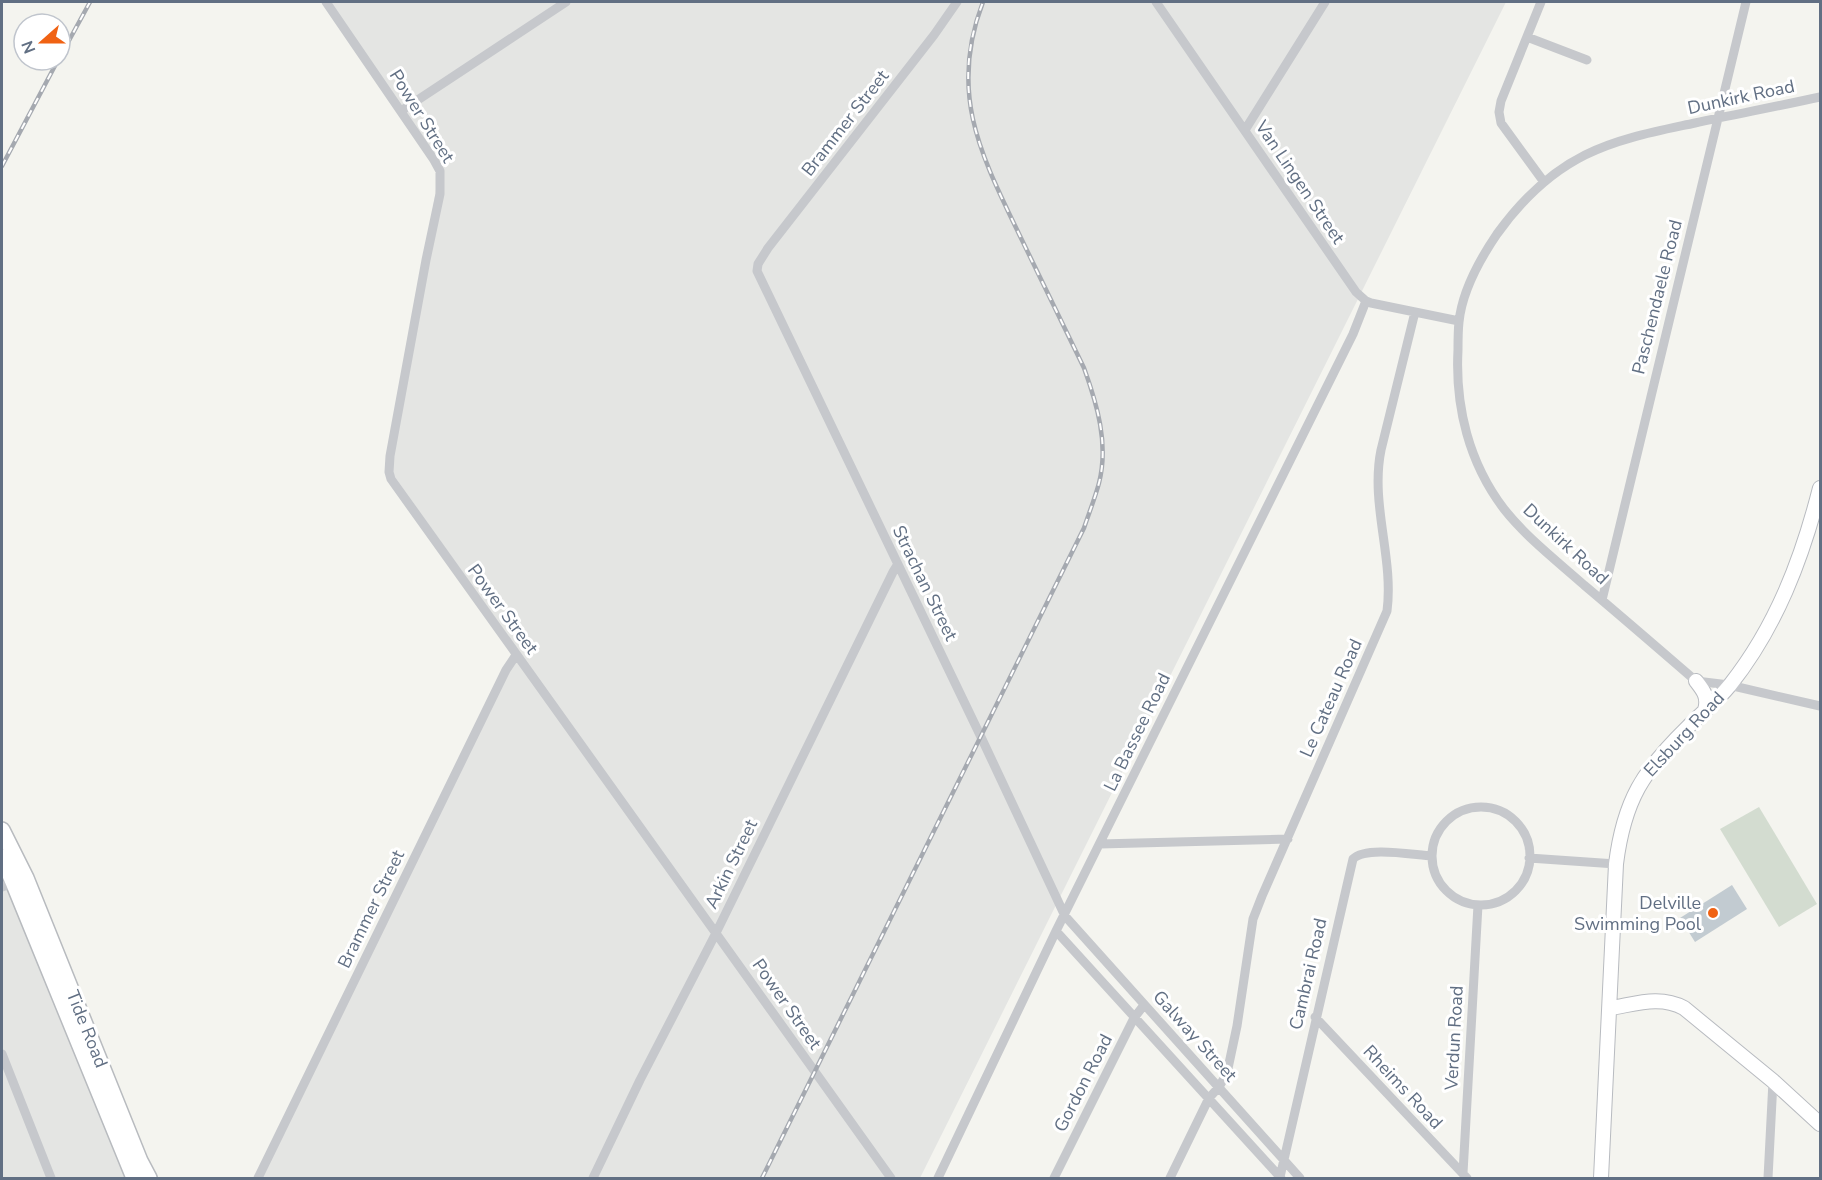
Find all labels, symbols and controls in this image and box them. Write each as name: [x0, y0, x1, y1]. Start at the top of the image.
north arrow: [12, 12, 72, 72]
text: N: [17, 37, 41, 57]
street label: Brammer Street: [796, 64, 894, 181]
street label: Power Street: [384, 65, 461, 168]
street label: Dunkirk Road: [1685, 74, 1797, 120]
street label: Van Lingen Street: [1249, 115, 1351, 249]
street label: Paschendaele Road: [1626, 217, 1688, 377]
street label: Dunkirk Road: [1518, 498, 1614, 590]
street label: Strachan Street: [887, 521, 964, 645]
street label: Power Street: [462, 559, 544, 659]
street label: Le Cateau Road: [1294, 635, 1368, 761]
street label: La Bassee Road: [1098, 669, 1176, 795]
street label: Elsburg Road: [1638, 686, 1730, 782]
street label: Arkin Street: [699, 815, 763, 913]
street label: Brammer Street: [332, 845, 410, 972]
place label: Delville Swimming Pool: [1574, 891, 1702, 936]
marker: Delville Swimming Pool: [1706, 906, 1720, 920]
street label: Cambrai Road: [1284, 916, 1332, 1032]
street label: Power Street: [747, 954, 828, 1055]
street label: Galway Street: [1148, 985, 1243, 1087]
street label: Verdun Road: [1439, 985, 1469, 1092]
street label: Tide Road: [61, 987, 113, 1071]
street label: Gordon Road: [1048, 1030, 1118, 1136]
street label: Rheims Road: [1358, 1040, 1448, 1134]

